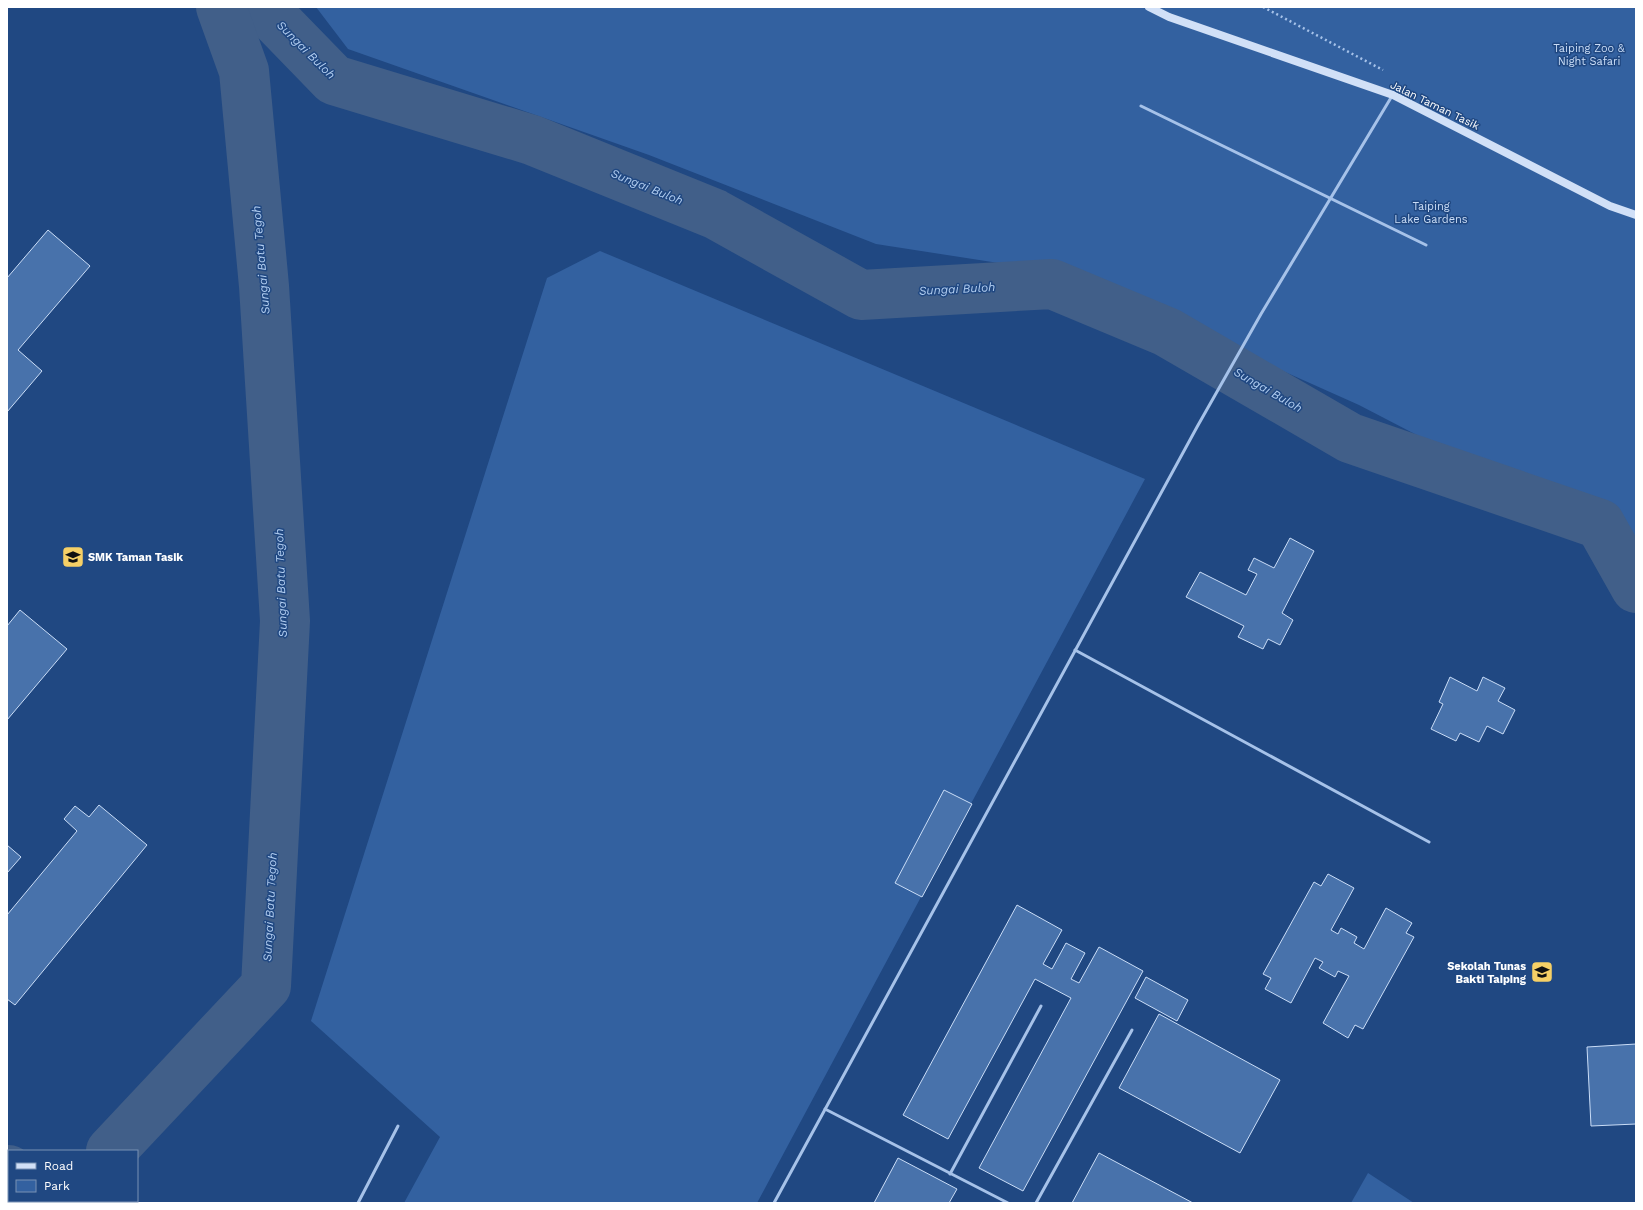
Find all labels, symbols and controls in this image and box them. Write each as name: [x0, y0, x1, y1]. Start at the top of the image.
water label: Sungai Buloh: [274, 18, 338, 82]
park label: Taiping Zoo & Night Safari: [1553, 42, 1625, 68]
street label: Jalan Taman Tasik: [1388, 78, 1481, 133]
water label: Sungai Buloh: [609, 166, 685, 208]
park label: Taiping Lake Gardens: [1394, 200, 1468, 226]
water label: Sungai Batu Tegoh: [249, 205, 273, 315]
water label: Sungai Buloh: [918, 280, 996, 298]
water label: Sungai Buloh: [1231, 365, 1305, 415]
water label: Sungai Batu Tegoh: [272, 528, 290, 638]
school or university icon: SMK Taman Tasik: [60, 544, 86, 570]
place label: SMK Taman Tasik: [88, 551, 183, 564]
water label: Sungai Batu Tegoh: [260, 852, 280, 962]
school or university icon: Sekolah Tunas Bakti Taiping: [1529, 959, 1555, 985]
place label: Sekolah Tunas Bakti Taiping: [1447, 960, 1527, 986]
legend: [8, 1150, 138, 1202]
text: Road: [44, 1159, 73, 1173]
text: Park: [44, 1179, 70, 1193]

